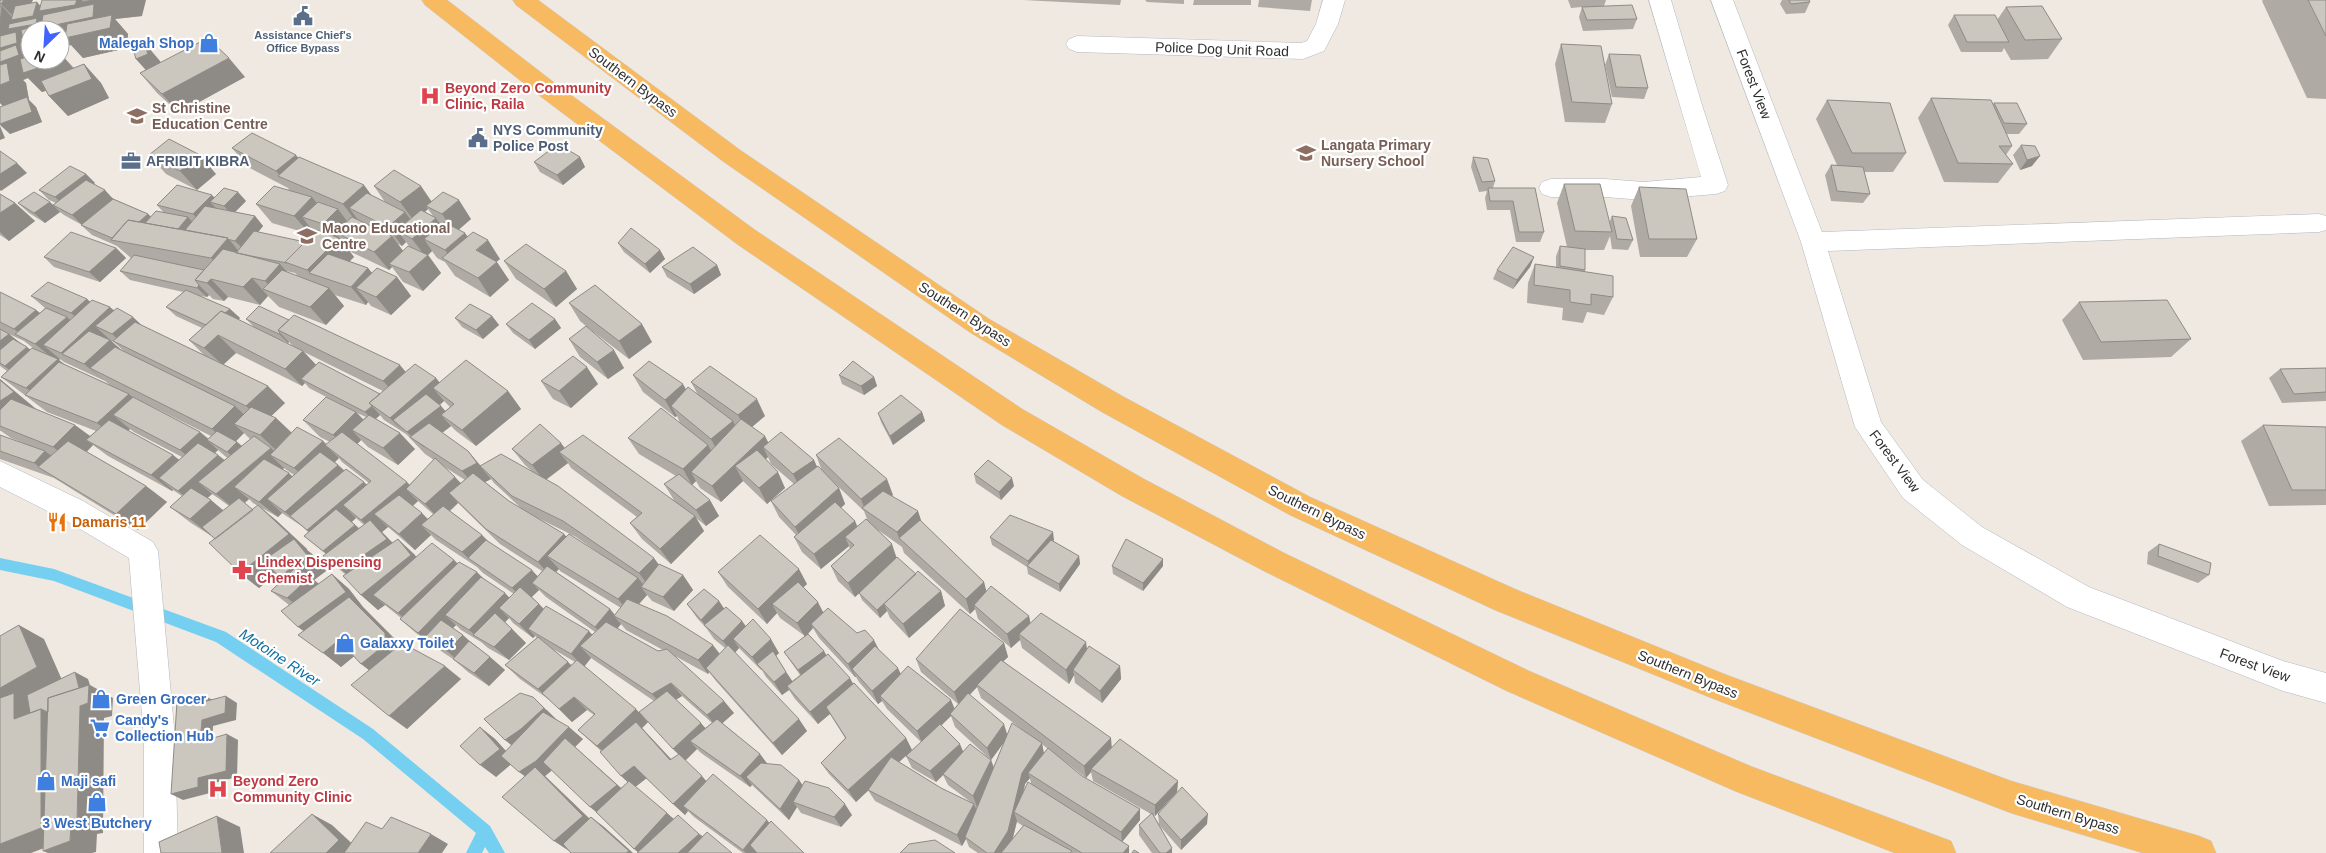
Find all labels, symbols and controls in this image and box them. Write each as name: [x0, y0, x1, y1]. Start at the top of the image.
public building icon: Assistance Chief's Office Bypass: [292, 5, 314, 27]
north arrow: [20, 20, 70, 70]
place label: Assistance Chief's Office Bypass: [254, 29, 352, 54]
shop icon: Malegah Shop: [198, 32, 220, 54]
place label: Malegah Shop: [99, 35, 194, 51]
street label: Police Dog Unit Road: [1155, 39, 1289, 59]
street label: Southern Bypass: [586, 44, 680, 120]
text: N: [32, 47, 47, 66]
street label: Forest View: [1733, 47, 1775, 122]
place label: Beyond Zero Community Clinic, Raila: [445, 80, 612, 112]
hospital icon: Beyond Zero Community Clinic, Raila: [419, 85, 441, 107]
place label: St Christine Education Centre: [152, 100, 268, 132]
school or university icon: St Christine Education Centre: [126, 105, 148, 127]
place label: NYS Community Police Post: [493, 122, 603, 154]
public building icon: NYS Community Police Post: [467, 127, 489, 149]
place label: Langata Primary Nursery School: [1321, 137, 1431, 169]
school or university icon: Langata Primary Nursery School: [1295, 142, 1317, 164]
office icon: AFRIBIT KIBRA: [120, 150, 142, 172]
place label: AFRIBIT KIBRA: [146, 153, 249, 169]
place label: Maono Educational Centre: [322, 220, 450, 252]
school or university icon: Maono Educational Centre: [296, 225, 318, 247]
street label: Southern Bypass: [916, 278, 1014, 350]
street label: Forest View: [1866, 427, 1924, 496]
street label: Southern Bypass: [1266, 481, 1368, 543]
restaurant icon: Damaris 11: [46, 511, 68, 533]
place label: Damaris 11: [72, 514, 146, 530]
place label: Lindex Dispensing Chemist: [257, 554, 381, 586]
pharmacy icon: Lindex Dispensing Chemist: [231, 559, 253, 581]
water label: Motoine River: [237, 625, 324, 690]
shop icon: Galaxxy Toilet: [334, 632, 356, 654]
place label: Galaxxy Toilet: [360, 635, 454, 651]
street label: Forest View: [2218, 645, 2293, 685]
street label: Southern Bypass: [1636, 647, 1740, 701]
shop icon: Green Grocer: [90, 688, 112, 710]
place label: Green Grocer: [116, 691, 207, 707]
place label: Candy's Collection Hub: [115, 712, 214, 744]
supermarket icon: Candy's Collection Hub: [89, 717, 111, 739]
shop icon: Maji safi: [35, 770, 57, 792]
place label: Maji safi: [61, 773, 116, 789]
place label: Beyond Zero Community Clinic: [233, 773, 352, 805]
hospital icon: Beyond Zero Community Clinic: [207, 778, 229, 800]
shop icon: 3 West Butchery: [86, 791, 108, 813]
street label: Southern Bypass: [2015, 791, 2121, 837]
place label: 3 West Butchery: [42, 815, 152, 831]

